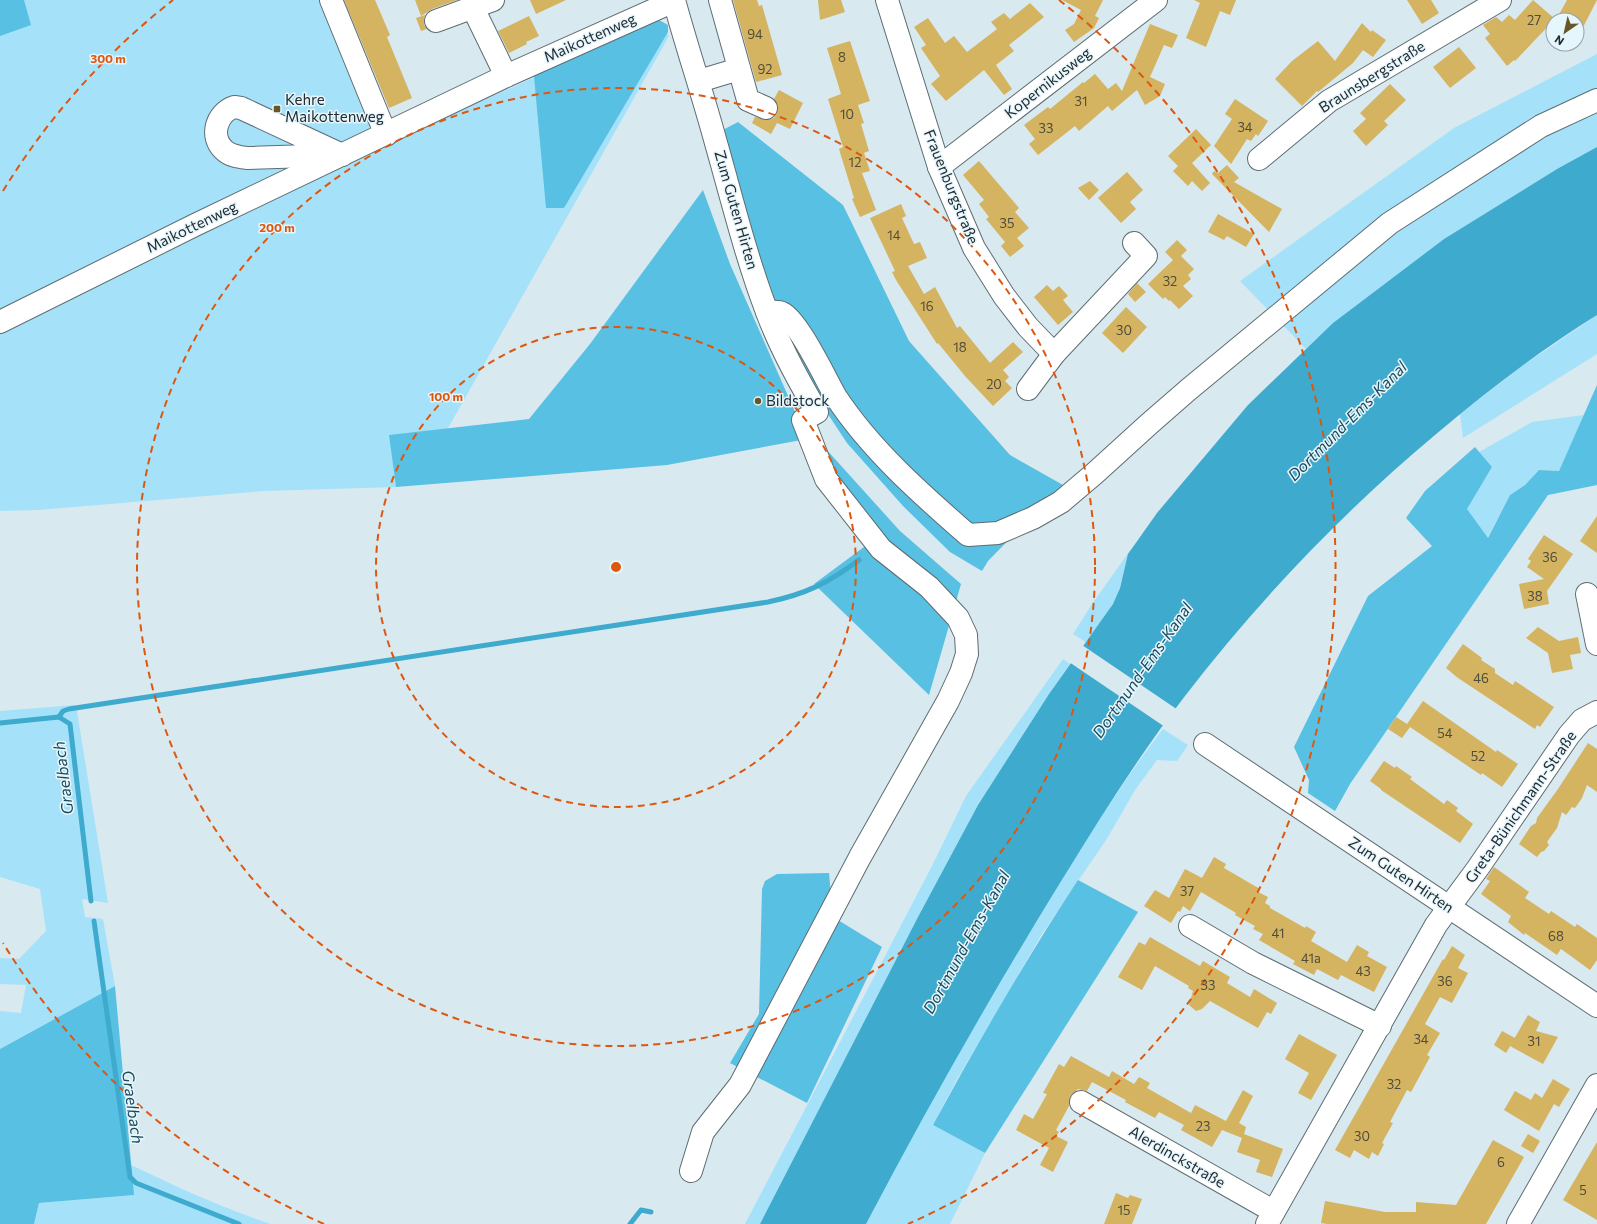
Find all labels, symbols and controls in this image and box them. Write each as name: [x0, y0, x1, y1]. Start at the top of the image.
street label: Maikottenweg: [541, 9, 638, 65]
house number: 27: [1527, 12, 1541, 28]
north arrow: [1545, 12, 1585, 52]
house number: 94: [747, 26, 763, 42]
text: N: [1552, 33, 1566, 48]
street label: Braunsbergstraße: [1315, 36, 1428, 116]
street label: Kopernikusweg: [1001, 43, 1094, 122]
house number: 8: [838, 49, 846, 65]
text: 300 m: [90, 51, 126, 65]
house number: 92: [757, 61, 773, 77]
place label: Kehre Maikottenweg: [285, 90, 384, 125]
house number: 31: [1075, 93, 1087, 109]
marker: Kehre Maikottenweg: [272, 104, 282, 114]
house number: 10: [840, 106, 854, 122]
house number: 34: [1237, 119, 1253, 135]
house number: 33: [1039, 120, 1053, 136]
street label: Frauenburgstraße: [921, 127, 983, 247]
street label: Zum Guten Hirten: [711, 148, 763, 271]
house number: 12: [849, 154, 861, 170]
street label: Maikottenweg: [143, 196, 240, 256]
house number: 35: [1000, 215, 1014, 231]
text: 200 m: [259, 220, 295, 234]
house number: 14: [887, 227, 901, 243]
house number: 32: [1163, 273, 1177, 289]
house number: 16: [920, 298, 934, 314]
house number: 30: [1116, 322, 1132, 338]
house number: 18: [953, 339, 967, 355]
water label: Dortmund-Ems-Kanal: [1283, 357, 1411, 484]
house number: 20: [986, 376, 1002, 392]
text: 100 m: [429, 389, 463, 403]
place label: Bildstock: [766, 391, 829, 409]
marker: Bildstock: [753, 396, 763, 406]
house number: 36: [1542, 549, 1558, 565]
centre of rings: [609, 560, 623, 574]
house number: 38: [1527, 588, 1543, 604]
water label: Dortmund-Ems-Kanal: [1088, 598, 1196, 741]
house number: 46: [1473, 670, 1489, 686]
house number: 54: [1437, 725, 1453, 741]
street label: Greta-Bünichmann-Straße: [1461, 727, 1580, 886]
water label: Graelbach: [49, 740, 76, 816]
house number: 52: [1471, 748, 1485, 764]
street label: Zum Guten Hirten: [1346, 832, 1458, 916]
water label: Dortmund-Ems-Kanal: [918, 866, 1013, 1017]
house number: 37: [1180, 883, 1194, 899]
house number: 41: [1272, 925, 1284, 941]
house number: 68: [1548, 928, 1564, 944]
house number: 41a: [1301, 950, 1321, 966]
house number: 43: [1355, 963, 1371, 979]
house number: 36: [1437, 973, 1453, 989]
house number: 33: [1201, 977, 1215, 993]
house number: 34: [1413, 1031, 1429, 1047]
house number: 31: [1528, 1033, 1540, 1049]
water label: Graelbach: [119, 1069, 148, 1145]
house number: 32: [1387, 1076, 1401, 1092]
house number: 23: [1196, 1118, 1210, 1134]
street label: Alerdinckstraße: [1126, 1121, 1229, 1191]
house number: 30: [1354, 1128, 1370, 1144]
house number: 6: [1497, 1154, 1505, 1170]
house number: 5: [1579, 1182, 1587, 1198]
house number: 15: [1117, 1202, 1131, 1218]

